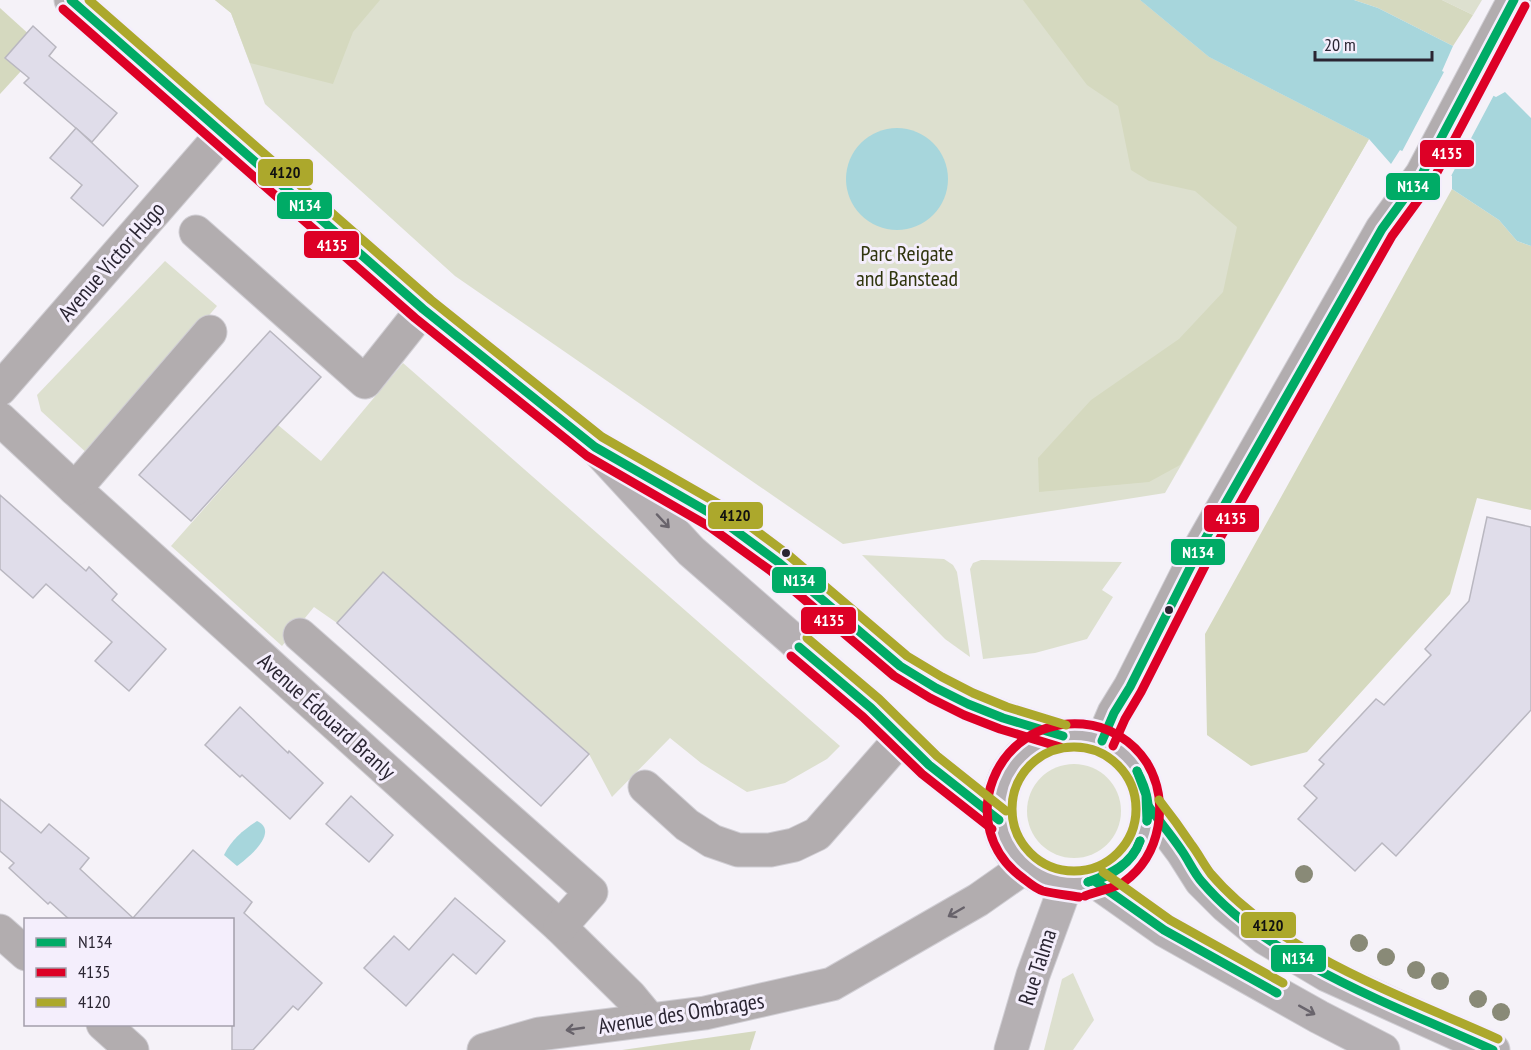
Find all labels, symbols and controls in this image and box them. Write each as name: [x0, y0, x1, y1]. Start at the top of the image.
scale bar: [1315, 24, 1432, 62]
text: 20 m: [1324, 33, 1356, 56]
line badge: 4135: [1419, 139, 1475, 168]
text: 4135: [1432, 143, 1462, 163]
line badge: 4120: [257, 158, 314, 187]
text: 4120: [270, 162, 301, 182]
line badge: N134: [1385, 172, 1441, 201]
text: N134: [1397, 176, 1429, 196]
line badge: N134: [276, 191, 333, 220]
text: N134: [289, 195, 321, 215]
street label: Avenue Victor Hugo: [52, 196, 170, 326]
line badge: 4135: [303, 230, 360, 259]
text: 4135: [317, 235, 347, 255]
park label: Parc Reigate and Banstead: [856, 239, 958, 292]
line badge: 4120: [707, 501, 764, 530]
line badge: 4135: [1203, 504, 1260, 533]
text: 4120: [720, 505, 751, 525]
text: 4135: [1216, 508, 1246, 528]
one-way arrow: [656, 513, 670, 528]
line badge: N134: [1170, 538, 1226, 566]
text: N134: [1182, 542, 1214, 562]
unlabelled marker: [780, 547, 792, 559]
line badge: N134: [771, 566, 827, 594]
text: N134: [783, 570, 815, 590]
unlabelled marker: [1163, 604, 1175, 616]
line badge: 4135: [800, 606, 857, 635]
text: 4135: [814, 610, 844, 630]
street label: Avenue Édouard Branly: [252, 647, 402, 786]
one-way arrow: [948, 907, 965, 919]
line badge: 4120: [1240, 911, 1297, 939]
text: 4120: [1253, 915, 1284, 935]
legend: [24, 918, 234, 1026]
street label: Rue Talma: [1012, 925, 1062, 1009]
text: N134: [78, 930, 112, 953]
line badge: N134: [1270, 944, 1327, 973]
text: N134: [1282, 948, 1314, 968]
text: 4135: [78, 960, 110, 983]
street label: Avenue des Ombrages: [596, 986, 766, 1040]
text: 4120: [78, 990, 110, 1013]
one-way arrow: [1298, 1005, 1316, 1016]
one-way arrow: [565, 1024, 585, 1035]

